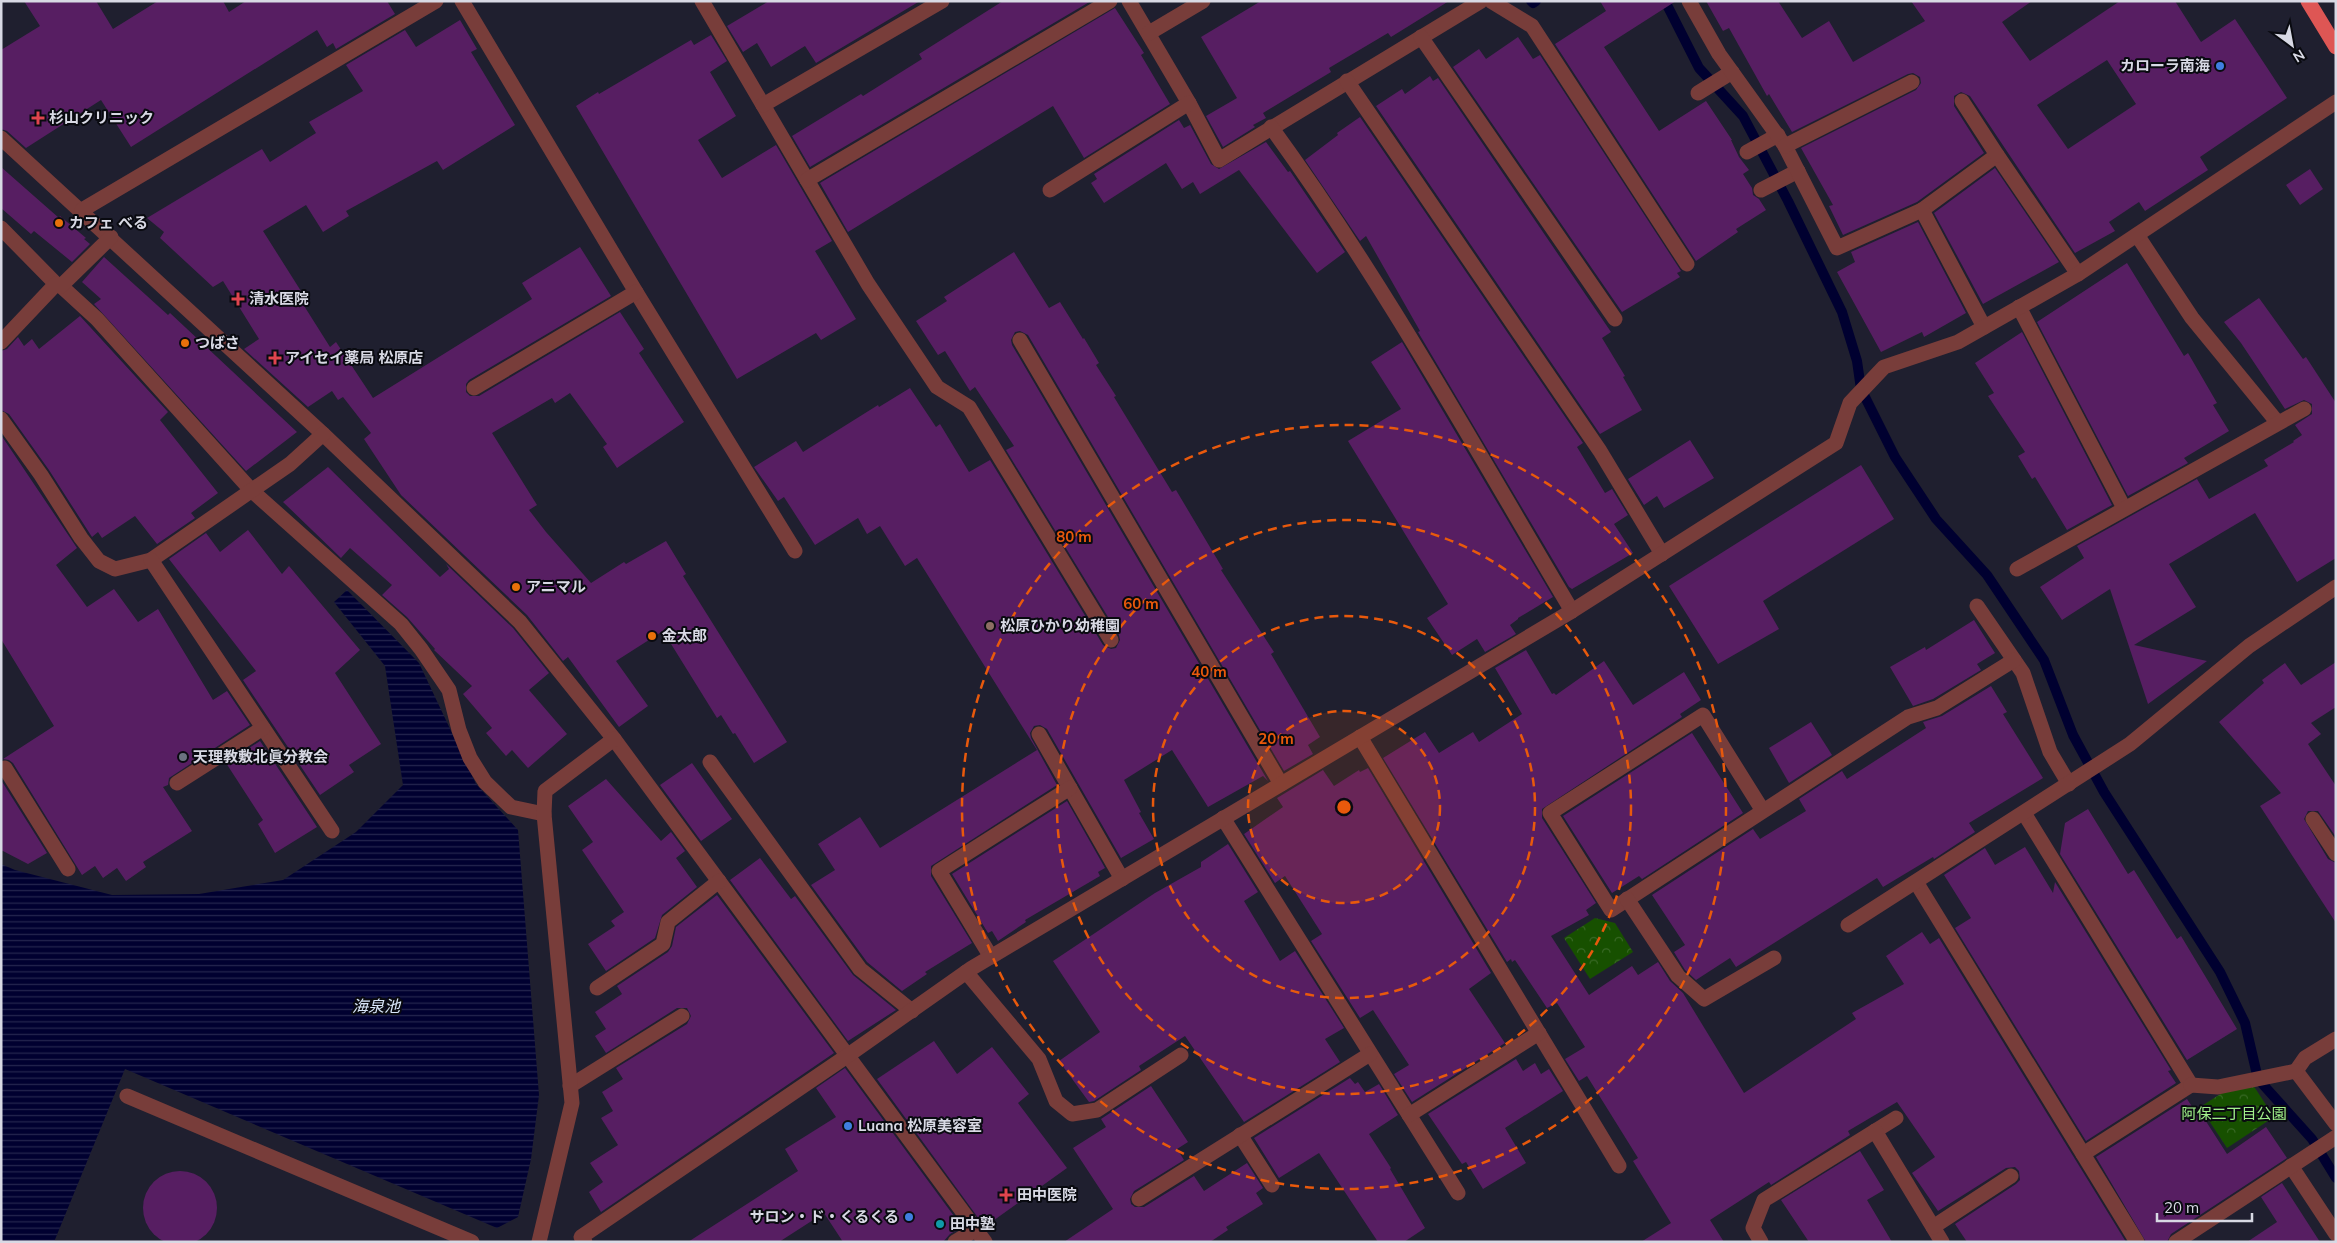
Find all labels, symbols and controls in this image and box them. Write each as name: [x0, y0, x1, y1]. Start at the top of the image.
north arrow: [2267, 20, 2317, 70]
text: N: [2290, 46, 2308, 66]
place label: カローラ南海: [2120, 56, 2210, 75]
marker: カローラ南海: [2214, 60, 2226, 72]
place label: 杉山クリニック: [49, 108, 154, 127]
marker: 杉山クリニック: [31, 111, 45, 125]
place label: カフェ べる: [69, 213, 148, 232]
marker: カフェ べる: [53, 217, 65, 229]
place label: 清水医院: [249, 289, 309, 308]
marker: 清水医院: [231, 292, 245, 306]
place label: つばさ: [195, 333, 240, 352]
marker: つばさ: [179, 337, 191, 349]
place label: アイセイ薬局 松原店: [285, 348, 423, 367]
marker: アイセイ薬局 松原店: [269, 352, 281, 364]
text: 80 m: [1056, 527, 1092, 546]
place label: アニマル: [526, 577, 586, 596]
marker: アニマル: [510, 581, 522, 593]
text: 60 m: [1123, 594, 1159, 613]
place label: 松原ひかり幼稚園: [1000, 616, 1120, 635]
marker: 松原ひかり幼稚園: [984, 620, 996, 632]
place label: 金太郎: [662, 626, 707, 645]
marker: 金太郎: [646, 630, 658, 642]
text: 40 m: [1191, 662, 1227, 681]
text: 20 m: [1258, 729, 1294, 748]
place label: 天理教敷北眞分教会: [193, 747, 328, 766]
marker: 天理教敷北眞分教会: [177, 751, 189, 763]
centre of rings: [1335, 798, 1353, 816]
water label: 海泉池: [352, 996, 402, 1016]
park label: 阿保二丁目公園: [2181, 1104, 2287, 1123]
place label: Luana 松原美容室: [858, 1116, 982, 1135]
marker: Luana 松原美容室: [842, 1120, 854, 1132]
place label: 田中医院: [1017, 1185, 1077, 1204]
marker: 田中医院: [999, 1188, 1013, 1202]
scale bar: [2157, 1190, 2252, 1222]
text: 20 m: [2164, 1198, 2199, 1217]
place label: サロン・ド・くるくる: [750, 1207, 899, 1226]
marker: サロン・ド・くるくる: [903, 1211, 915, 1223]
place label: 田中塾: [950, 1214, 995, 1233]
marker: 田中塾: [934, 1218, 946, 1230]

